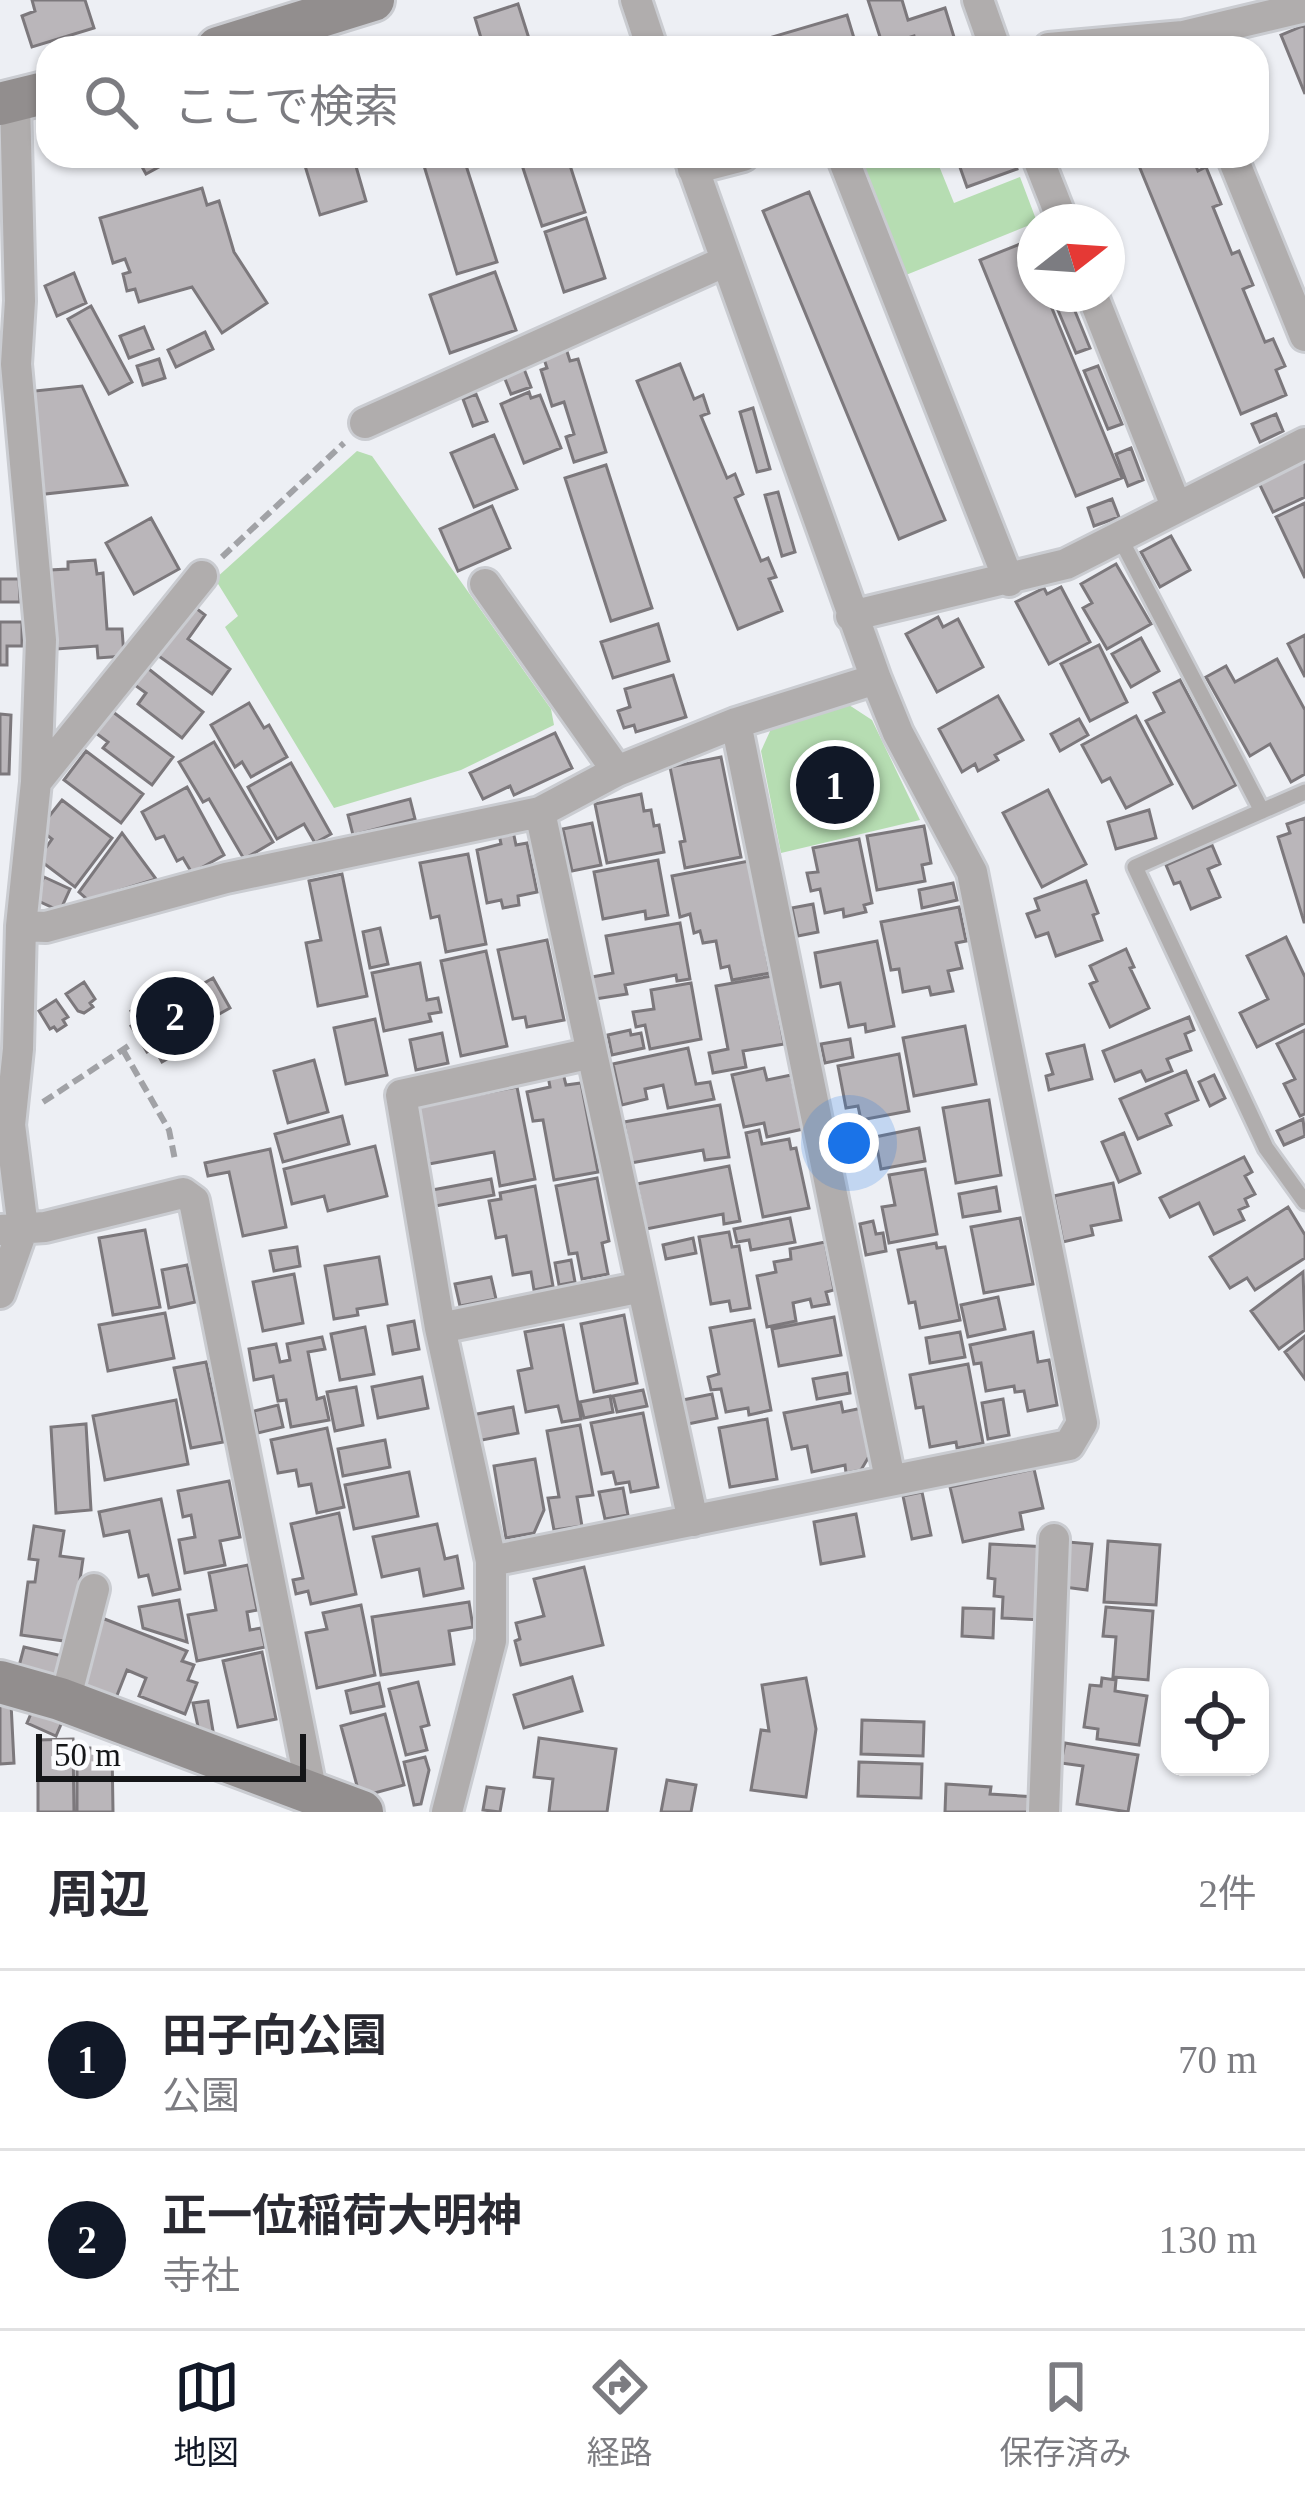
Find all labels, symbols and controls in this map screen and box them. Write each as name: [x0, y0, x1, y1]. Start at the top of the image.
search box: [36, 36, 1269, 168]
icon: search: [78, 69, 144, 135]
text: ここで検索: [174, 82, 399, 132]
north arrow: [1017, 204, 1125, 312]
pin: 1: [796, 740, 874, 830]
pin: 2: [136, 971, 214, 1061]
your location: [819, 1113, 879, 1173]
map controls: [1161, 1668, 1269, 1776]
button: locate: [1161, 1668, 1269, 1776]
scale bar: [36, 1728, 306, 1781]
text: 50 m: [54, 1737, 121, 1773]
text: 周辺: [48, 1867, 150, 1923]
text: 2件: [1198, 1872, 1257, 1915]
text: 田子向公園: [162, 2011, 387, 2061]
text: 1: [77, 2038, 97, 2081]
text: 70 m: [1178, 2038, 1257, 2081]
text: 公園: [162, 2074, 240, 2117]
text: 正一位稲荷大明神: [162, 2191, 522, 2241]
text: 2: [77, 2218, 97, 2261]
text: 130 m: [1158, 2218, 1257, 2261]
text: 寺社: [162, 2254, 240, 2297]
tab: 地図: [174, 2354, 240, 2474]
tab: 経路: [587, 2354, 653, 2474]
tab: 保存済み: [1000, 2354, 1132, 2474]

